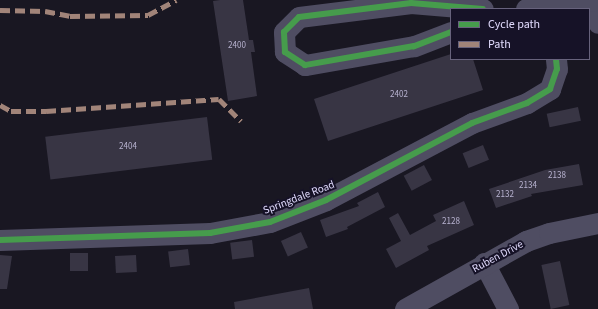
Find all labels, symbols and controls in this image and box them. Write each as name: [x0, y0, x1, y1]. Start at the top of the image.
legend: [450, 8, 590, 60]
text: Cycle path: [488, 16, 540, 33]
text: Path: [488, 36, 511, 53]
house number: 2400: [228, 41, 246, 51]
house number: 2402: [390, 90, 408, 100]
house number: 2404: [119, 142, 137, 152]
house number: 2138: [548, 171, 566, 181]
street label: Springdale Road: [261, 178, 337, 218]
house number: 2134: [519, 181, 537, 191]
house number: 2132: [496, 190, 514, 200]
house number: 2128: [442, 217, 460, 227]
street label: Ruben Drive: [470, 238, 526, 276]

